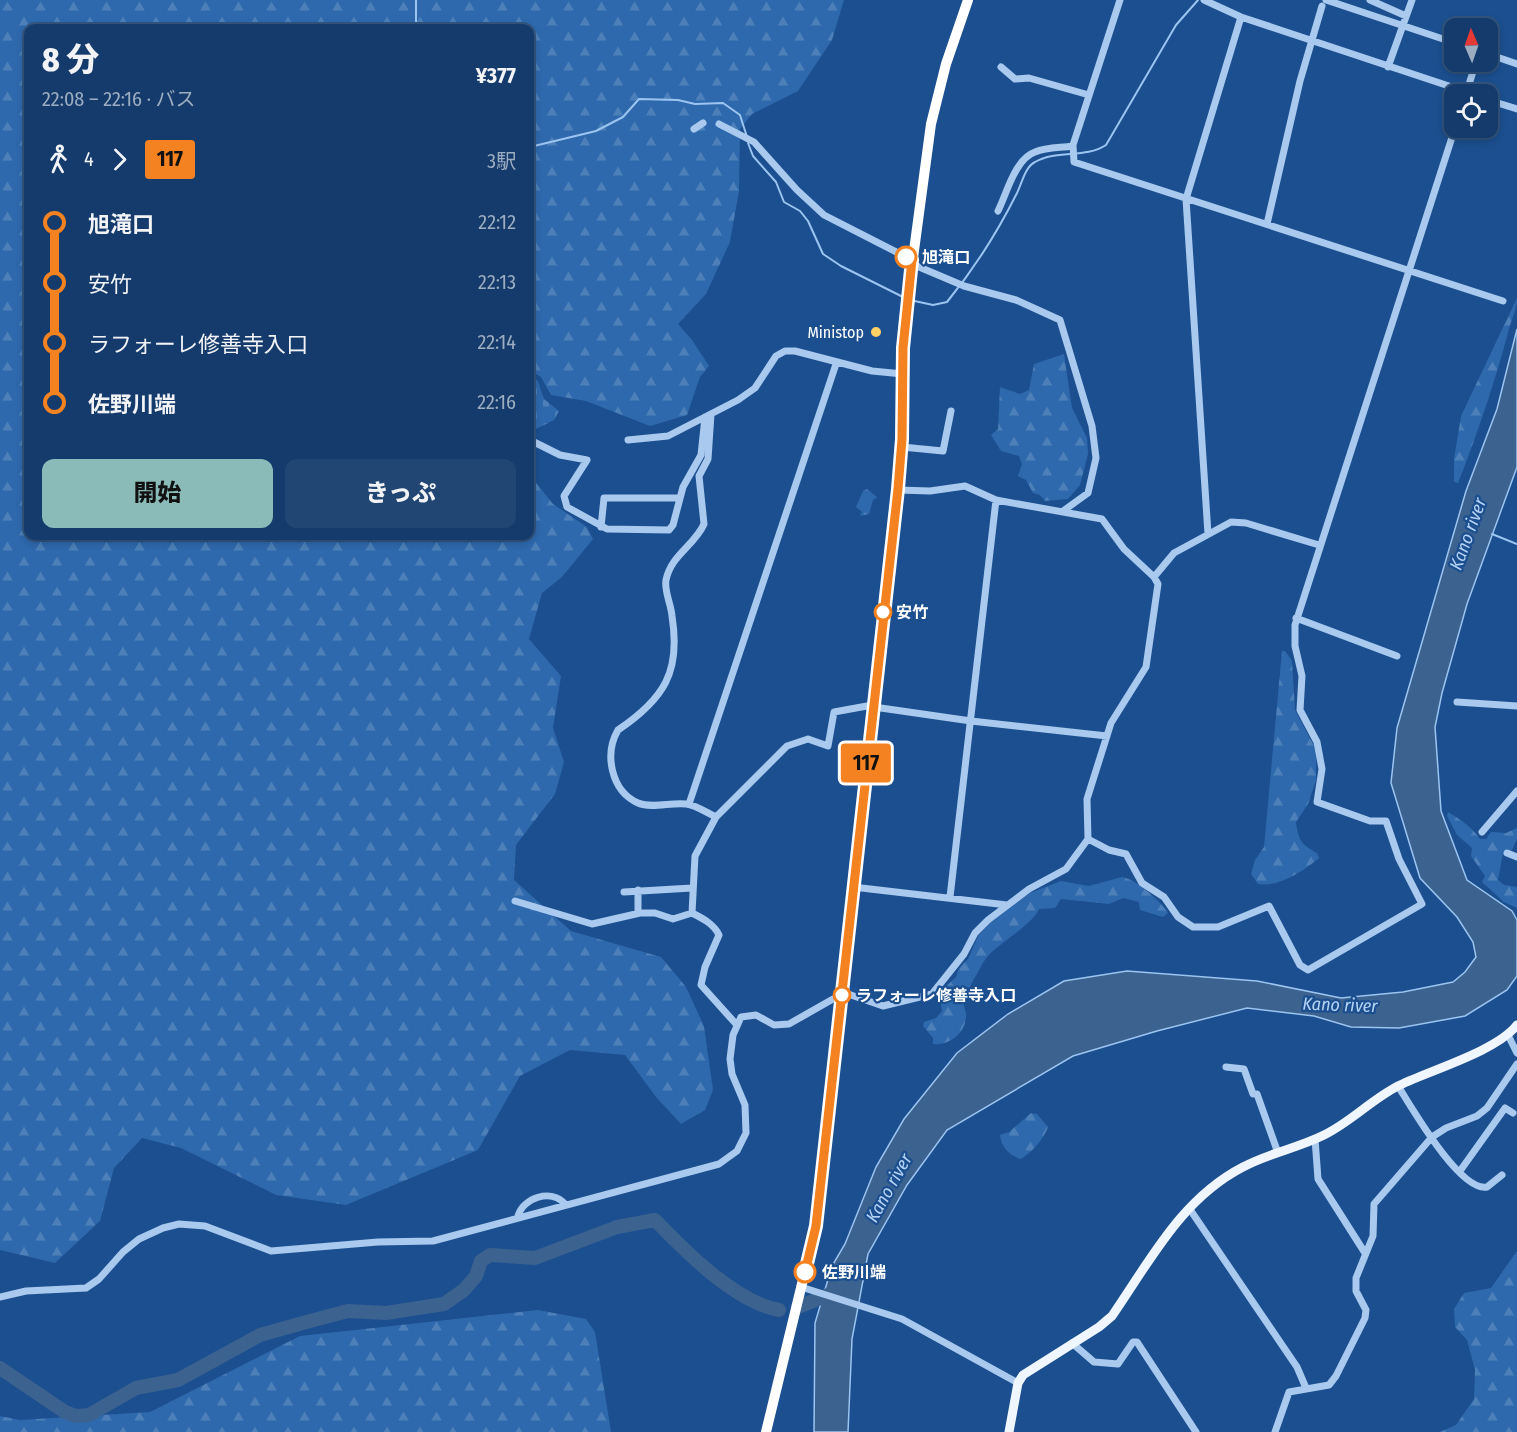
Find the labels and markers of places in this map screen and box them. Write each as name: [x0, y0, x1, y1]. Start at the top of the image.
marker: 旭滝口: [895, 246, 917, 268]
place label: 旭滝口: [922, 248, 970, 267]
place label: Ministop: [807, 323, 864, 342]
marker: Ministop: [869, 325, 883, 339]
marker: 安竹: [874, 603, 892, 621]
place label: 安竹: [896, 603, 928, 622]
marker: ラフォーレ修善寺入口: [833, 986, 851, 1004]
place label: ラフォーレ修善寺入口: [856, 986, 1016, 1005]
marker: 佐野川端: [794, 1261, 816, 1283]
place label: 佐野川端: [821, 1263, 886, 1282]

